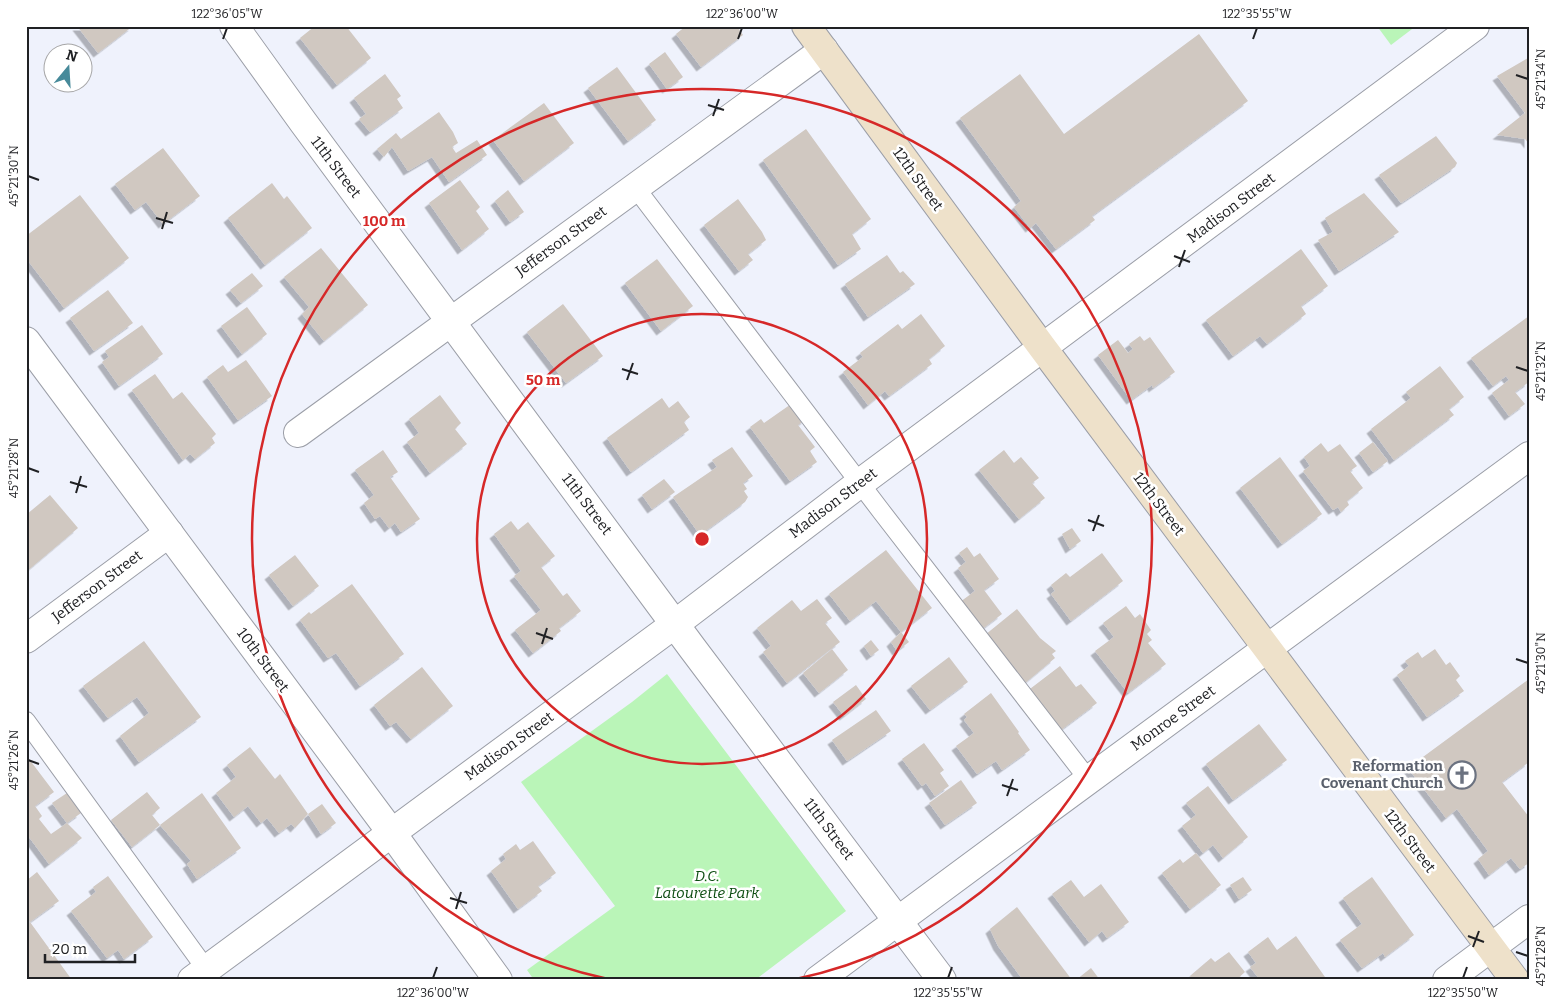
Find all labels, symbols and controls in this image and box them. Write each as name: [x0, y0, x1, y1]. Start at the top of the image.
text: 122°36'05"W: [192, 7, 263, 21]
text: 122°36'00"W: [706, 7, 779, 21]
text: 122°35'55"W: [1222, 7, 1292, 21]
north arrow: [42, 42, 92, 92]
text: N: [64, 46, 80, 66]
text: 45°21'34"N: [1534, 48, 1548, 109]
street label: 11th Street: [307, 133, 365, 202]
street label: 12th Street: [889, 144, 947, 215]
text: 45°21'30"N: [7, 145, 21, 207]
street label: Madison Street: [1184, 169, 1279, 247]
street label: Jefferson Street: [511, 202, 611, 281]
text: 100 m: [363, 212, 406, 230]
text: 45°21'32"N: [1534, 340, 1548, 401]
text: 50 m: [526, 371, 561, 389]
text: 45°21'28"N: [7, 437, 21, 498]
street label: Madison Street: [786, 464, 881, 542]
street label: 12th Street: [1129, 469, 1189, 540]
street label: 11th Street: [558, 470, 616, 539]
centre of rings: [693, 530, 711, 548]
street label: Jefferson Street: [48, 546, 146, 626]
street label: 10th Street: [233, 624, 293, 696]
text: 45°21'30"N: [1534, 632, 1548, 694]
street label: Monroe Street: [1127, 681, 1219, 755]
street label: Madison Street: [461, 707, 557, 784]
text: 45°21'26"N: [7, 729, 21, 790]
place label: Reformation Covenant Church: [1321, 757, 1443, 792]
church icon: Reformation Covenant Church: [1447, 760, 1477, 790]
street label: 11th Street: [800, 795, 858, 864]
street label: 12th Street: [1380, 806, 1440, 877]
park label: D.C. Latourette Park: [655, 867, 760, 902]
text: 45°21'28"N: [1534, 925, 1548, 986]
scale bar: [45, 931, 135, 963]
text: 20 m: [52, 940, 88, 958]
text: 122°36'00"W: [397, 986, 470, 1000]
text: 122°35'55"W: [913, 986, 983, 1000]
text: 122°35'50"W: [1428, 986, 1499, 1000]

